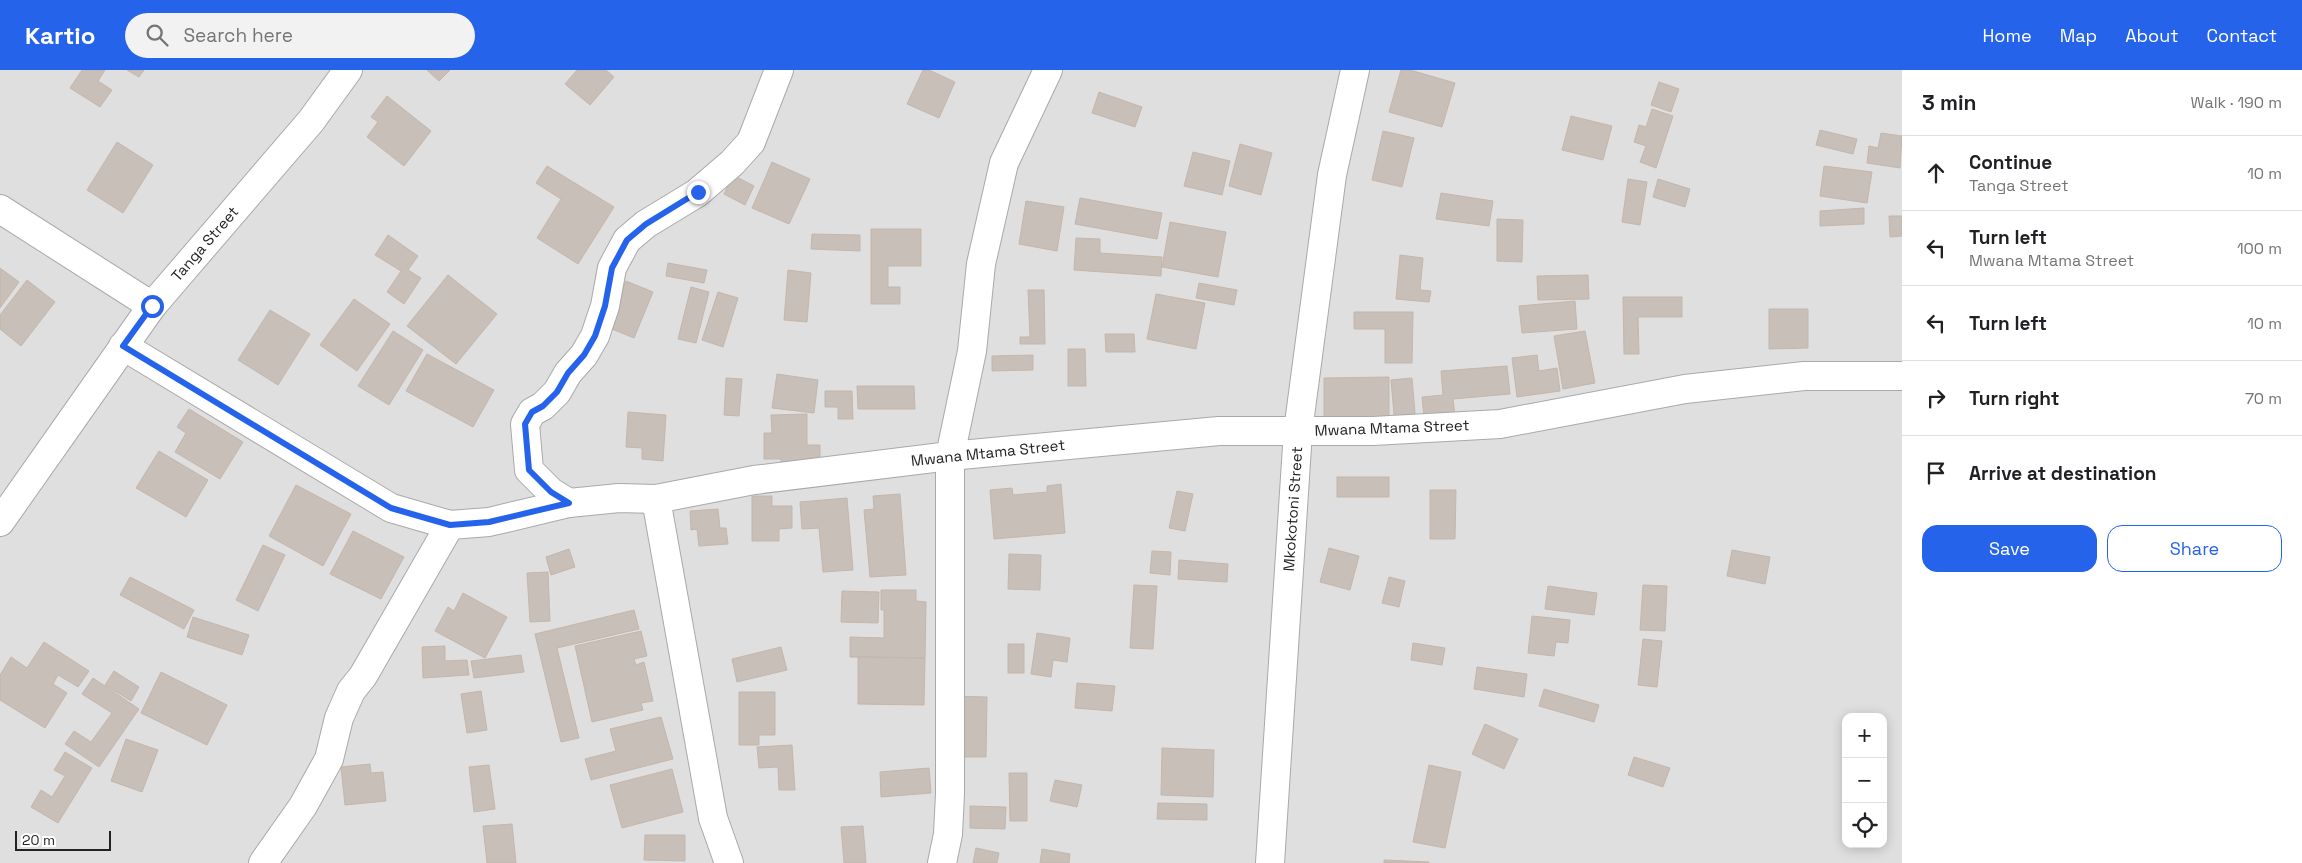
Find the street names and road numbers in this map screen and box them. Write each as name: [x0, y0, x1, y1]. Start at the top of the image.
street label: Tanga Street: [167, 202, 242, 285]
street label: Mwana Mtama Street: [1314, 415, 1470, 440]
street label: Mwana Mtama Street: [910, 435, 1066, 470]
street label: Mkokotoni Street: [1279, 446, 1306, 572]

